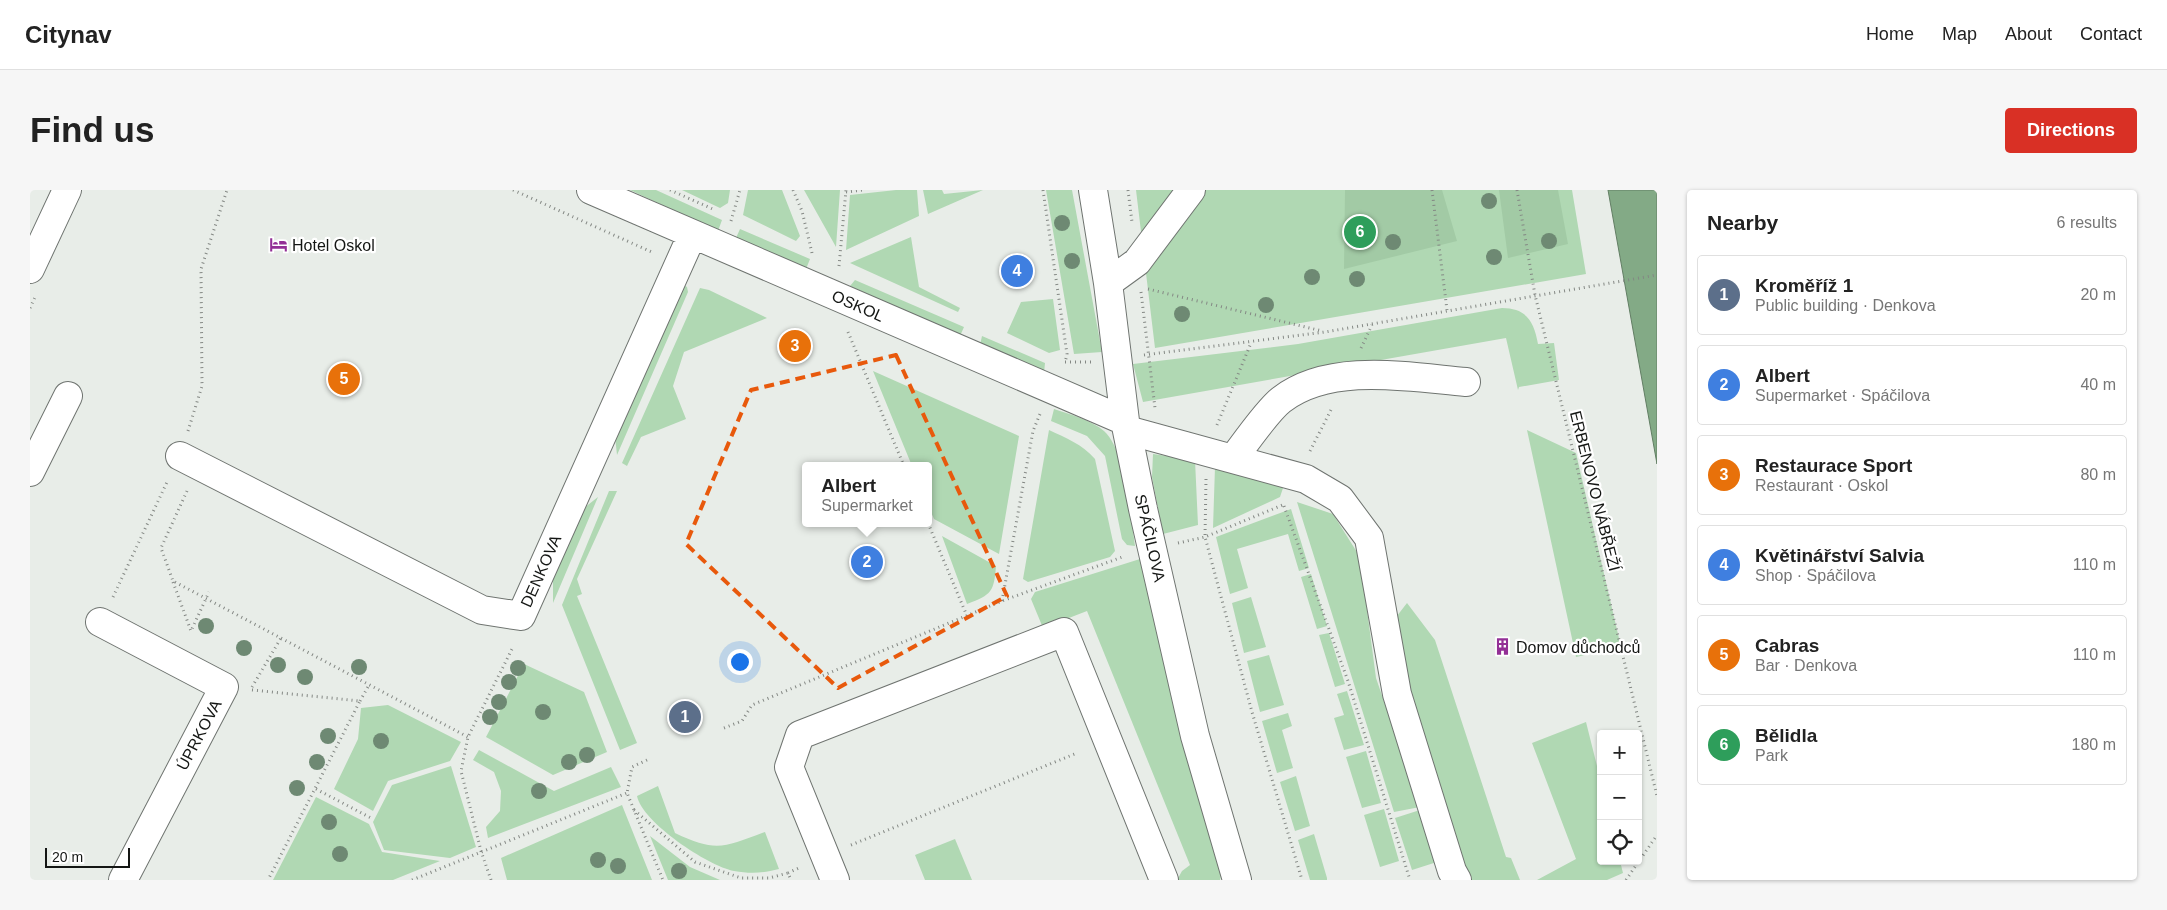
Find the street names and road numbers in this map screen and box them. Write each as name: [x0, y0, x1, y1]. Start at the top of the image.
street label: OSKOL: [829, 287, 887, 325]
street label: ERBENOVO NÁBŘEŽÍ: [1567, 409, 1624, 573]
street label: SPÁČILOVA: [1132, 492, 1169, 584]
street label: DENKOVA: [518, 532, 565, 610]
street label: ÚPRKOVA: [173, 696, 225, 773]

